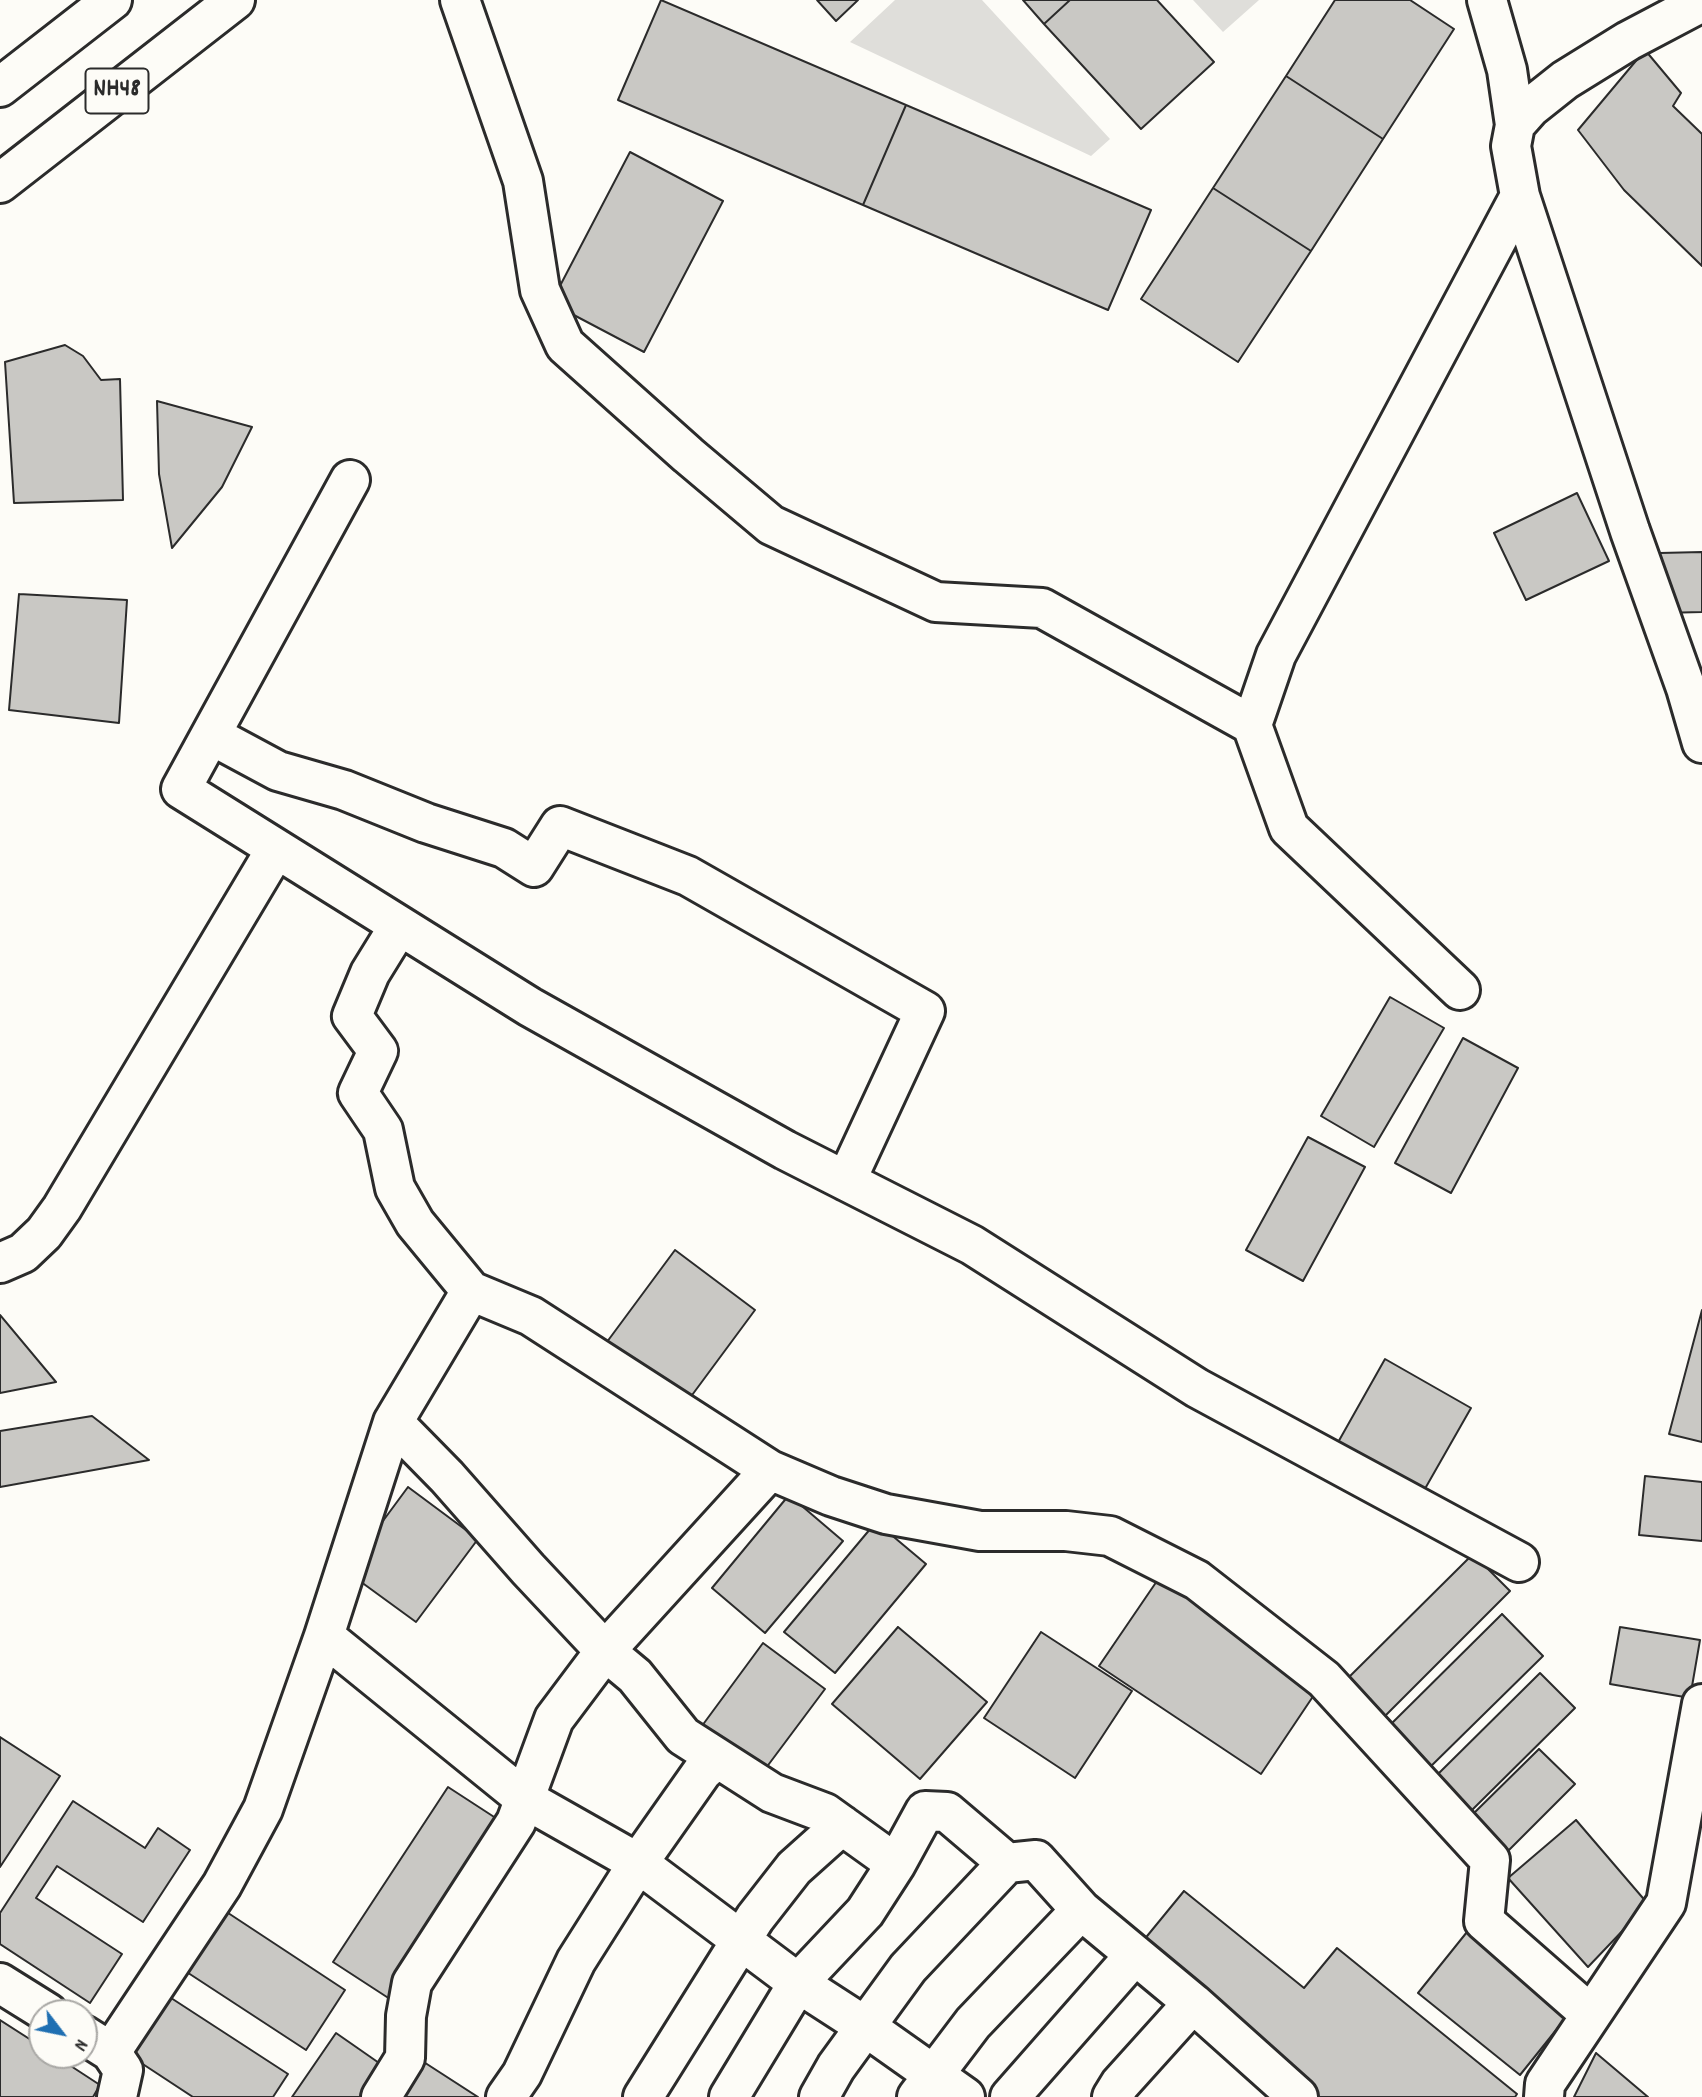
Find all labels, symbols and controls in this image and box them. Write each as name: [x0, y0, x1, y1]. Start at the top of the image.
road number: NH48: [86, 68, 148, 114]
north arrow: [28, 1999, 98, 2069]
text: N: [66, 2033, 93, 2055]

